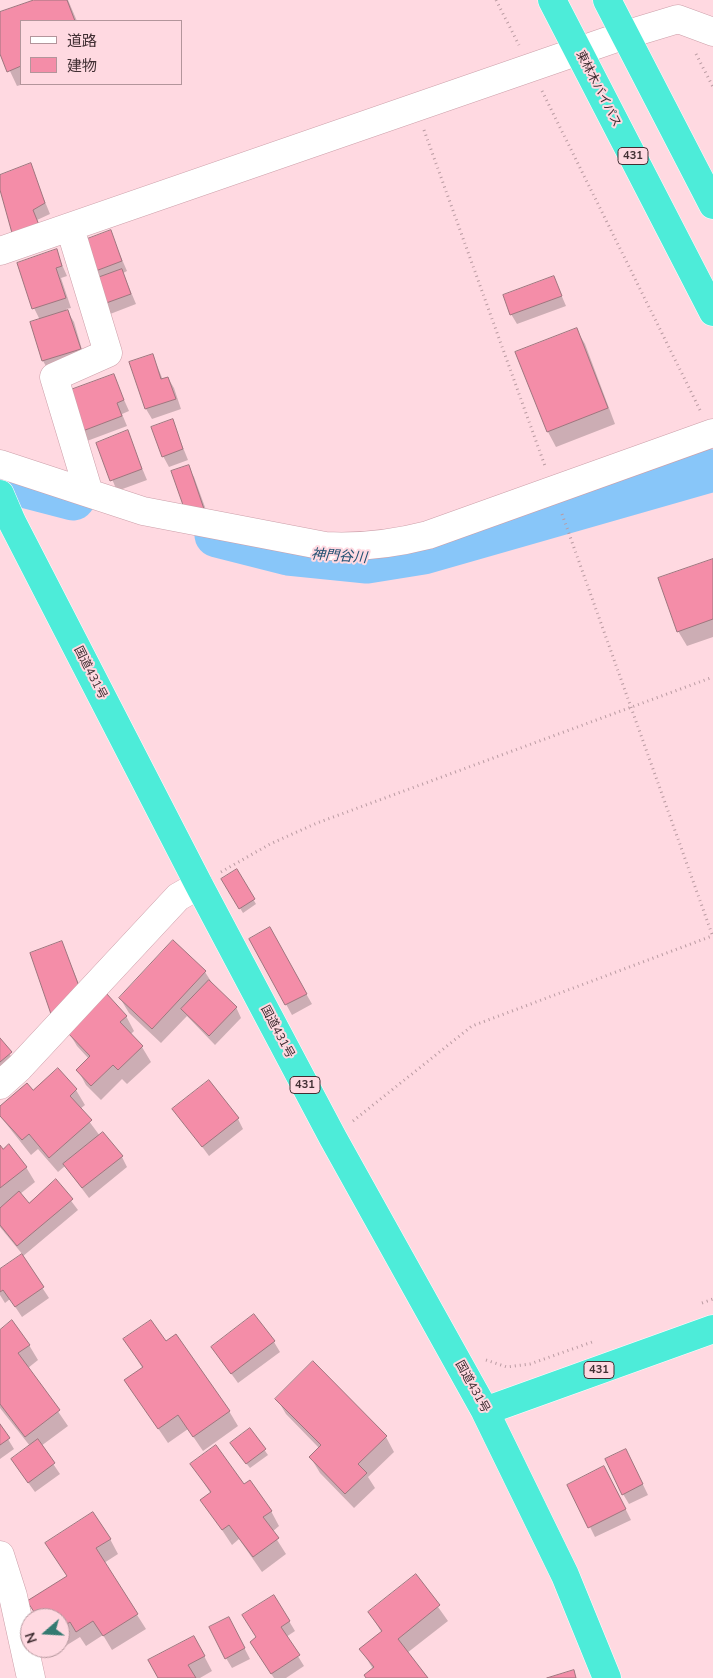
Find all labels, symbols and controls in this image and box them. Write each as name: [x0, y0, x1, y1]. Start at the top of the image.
legend: [20, 20, 182, 85]
text: 道路: [67, 31, 97, 51]
street label: 東林木バイパス: [573, 48, 623, 130]
text: 建物: [67, 56, 97, 76]
road number: 431: [618, 148, 648, 164]
water label: 神門谷川: [310, 547, 368, 567]
street label: 国道431号: [71, 644, 109, 702]
street label: 国道431号: [257, 1003, 297, 1061]
road number: 431: [290, 1076, 320, 1094]
street label: 国道431号: [452, 1358, 492, 1416]
road number: 431: [584, 1362, 614, 1378]
north arrow: [20, 1608, 70, 1658]
text: N: [21, 1630, 42, 1646]

